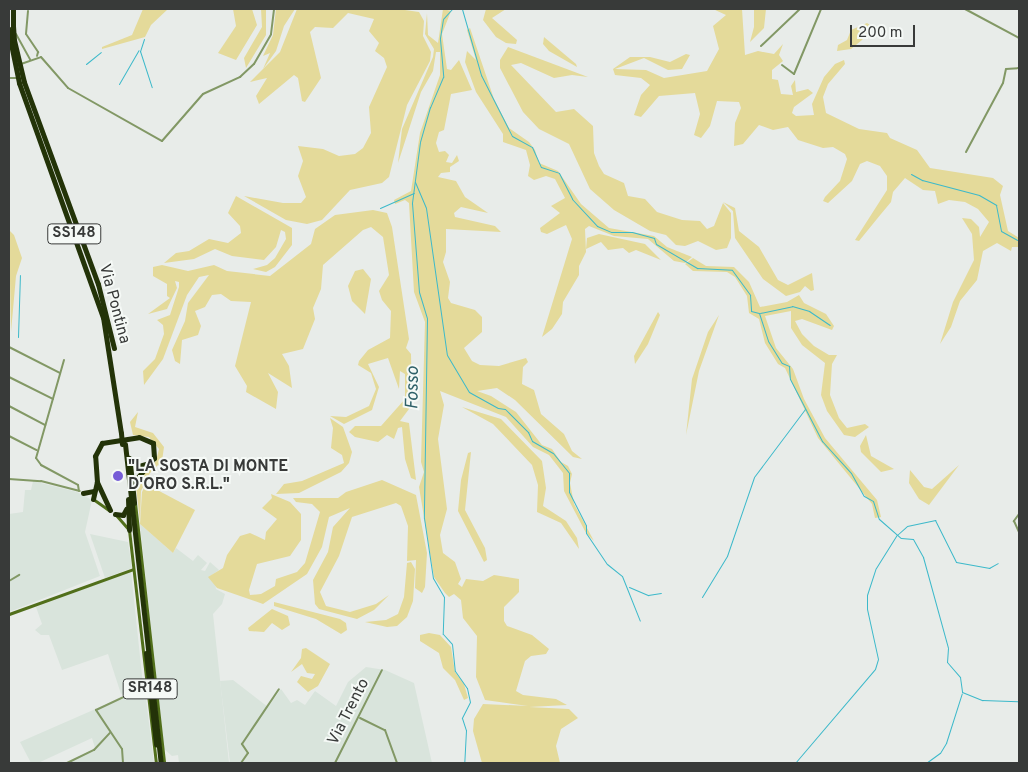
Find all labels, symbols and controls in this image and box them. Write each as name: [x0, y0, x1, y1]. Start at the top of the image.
scale bar: [853, 15, 918, 47]
text: 200 m: [858, 24, 903, 43]
road number: SS148: [46, 222, 102, 246]
street label: Via Pontina: [94, 262, 134, 346]
water label: Fosso: [403, 366, 425, 410]
place label: "LA SOSTA DI MONTE D'ORO S.R.L.": [128, 457, 290, 495]
marker: "LA SOSTA DI MONTE D'ORO S.R.L.": [112, 470, 124, 482]
street label: Via Trento: [324, 675, 374, 749]
road number: SR148: [122, 676, 178, 702]

